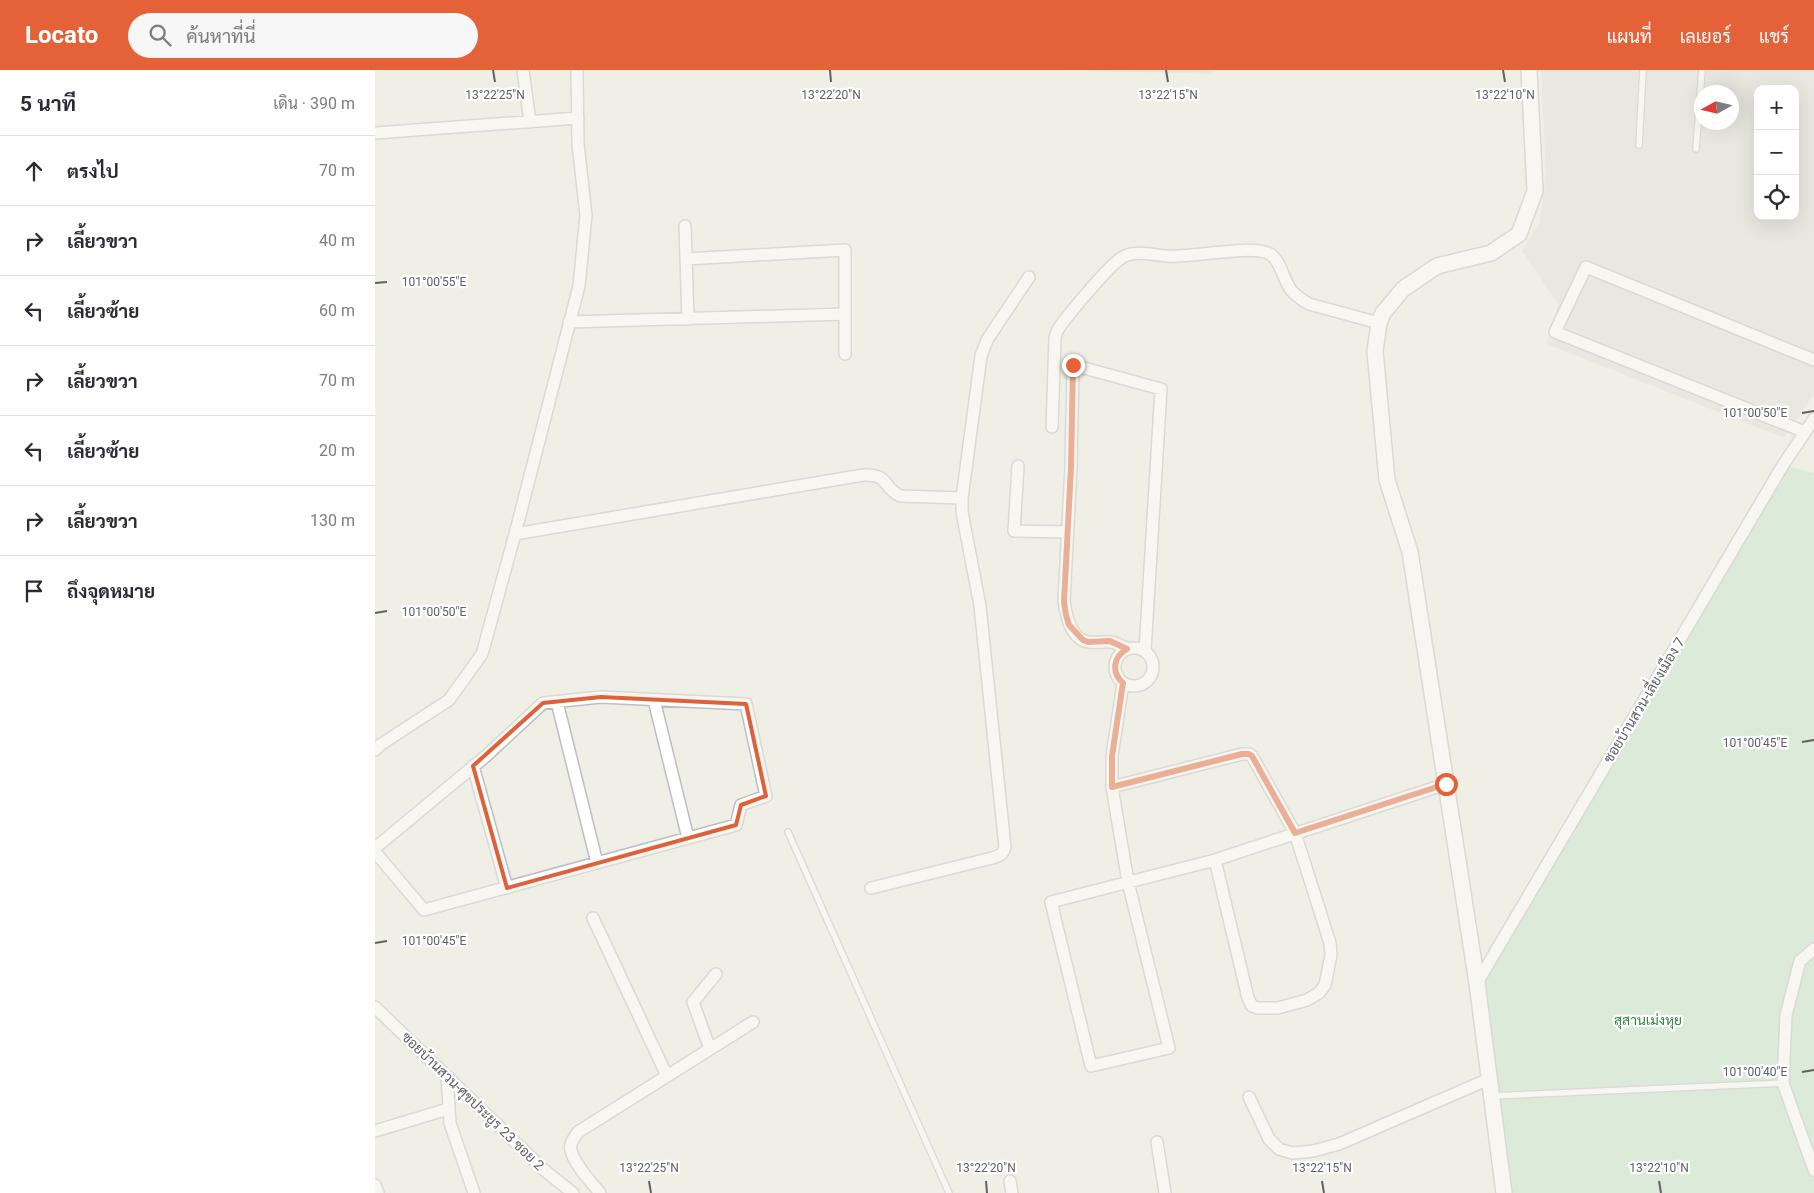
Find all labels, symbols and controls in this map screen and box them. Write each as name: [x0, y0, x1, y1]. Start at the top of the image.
search box: [128, 13, 478, 58]
text: Locato: [25, 21, 98, 49]
icon: search: [146, 21, 174, 49]
text: ค้นหาที่นี่: [186, 25, 256, 48]
text: แผนที่: [1607, 26, 1652, 47]
text: เลเยอร์: [1680, 26, 1731, 47]
text: แชร์: [1759, 26, 1789, 47]
north arrow: [1694, 85, 1739, 130]
map controls: [1754, 85, 1799, 220]
button: +: [1754, 85, 1799, 130]
text: 13°22'25"N: [465, 88, 525, 102]
text: 13°22'20"N: [801, 88, 861, 102]
text: 13°22'15"N: [1138, 88, 1198, 102]
text: 13°22'10"N: [1475, 88, 1535, 102]
text: 5 นาที: [20, 92, 76, 116]
text: เดิน · 390 m: [273, 94, 355, 113]
button: −: [1754, 130, 1799, 175]
icon: ahead: [20, 157, 48, 185]
text: ตรงไป: [67, 160, 119, 183]
text: 70 m: [319, 161, 355, 180]
button: locate: [1754, 175, 1799, 220]
icon: right: [20, 227, 48, 255]
text: เลี้ยวขวา: [67, 230, 138, 253]
text: 40 m: [319, 231, 355, 250]
text: 101°00'55"E: [402, 275, 466, 289]
icon: left: [20, 297, 48, 325]
text: เลี้ยวซ้าย: [67, 300, 139, 323]
text: 60 m: [319, 301, 355, 320]
route end: [1062, 354, 1085, 377]
icon: right: [20, 367, 48, 395]
text: เลี้ยวขวา: [67, 370, 138, 393]
text: 70 m: [319, 371, 355, 390]
text: 101°00'50"E: [1723, 406, 1787, 420]
icon: left: [20, 437, 48, 465]
text: เลี้ยวซ้าย: [67, 440, 139, 463]
text: 20 m: [319, 441, 355, 460]
icon: right: [20, 507, 48, 535]
text: เลี้ยวขวา: [67, 510, 138, 533]
text: 130 m: [310, 511, 355, 530]
icon: arrive: [20, 577, 48, 605]
text: ถึงจุดหมาย: [67, 580, 155, 603]
text: 101°00'50"E: [402, 605, 466, 619]
street label: ซอยบ้านสวน-เลี่ยงเมือง 7: [1597, 632, 1688, 766]
text: 101°00'45"E: [1723, 736, 1787, 750]
route start: [1435, 773, 1458, 796]
text: 101°00'45"E: [402, 934, 466, 948]
park label: สุสานเม่งหุย: [1614, 1012, 1682, 1030]
street label: ซอยบ้านสวน-ศุขประยูร 23 ซอย 2: [397, 1028, 548, 1175]
text: 101°00'40"E: [1723, 1065, 1787, 1079]
text: 13°22'25"N: [619, 1161, 679, 1175]
text: 13°22'20"N: [956, 1161, 1016, 1175]
text: 13°22'15"N: [1292, 1161, 1352, 1175]
text: 13°22'10"N: [1629, 1161, 1689, 1175]

